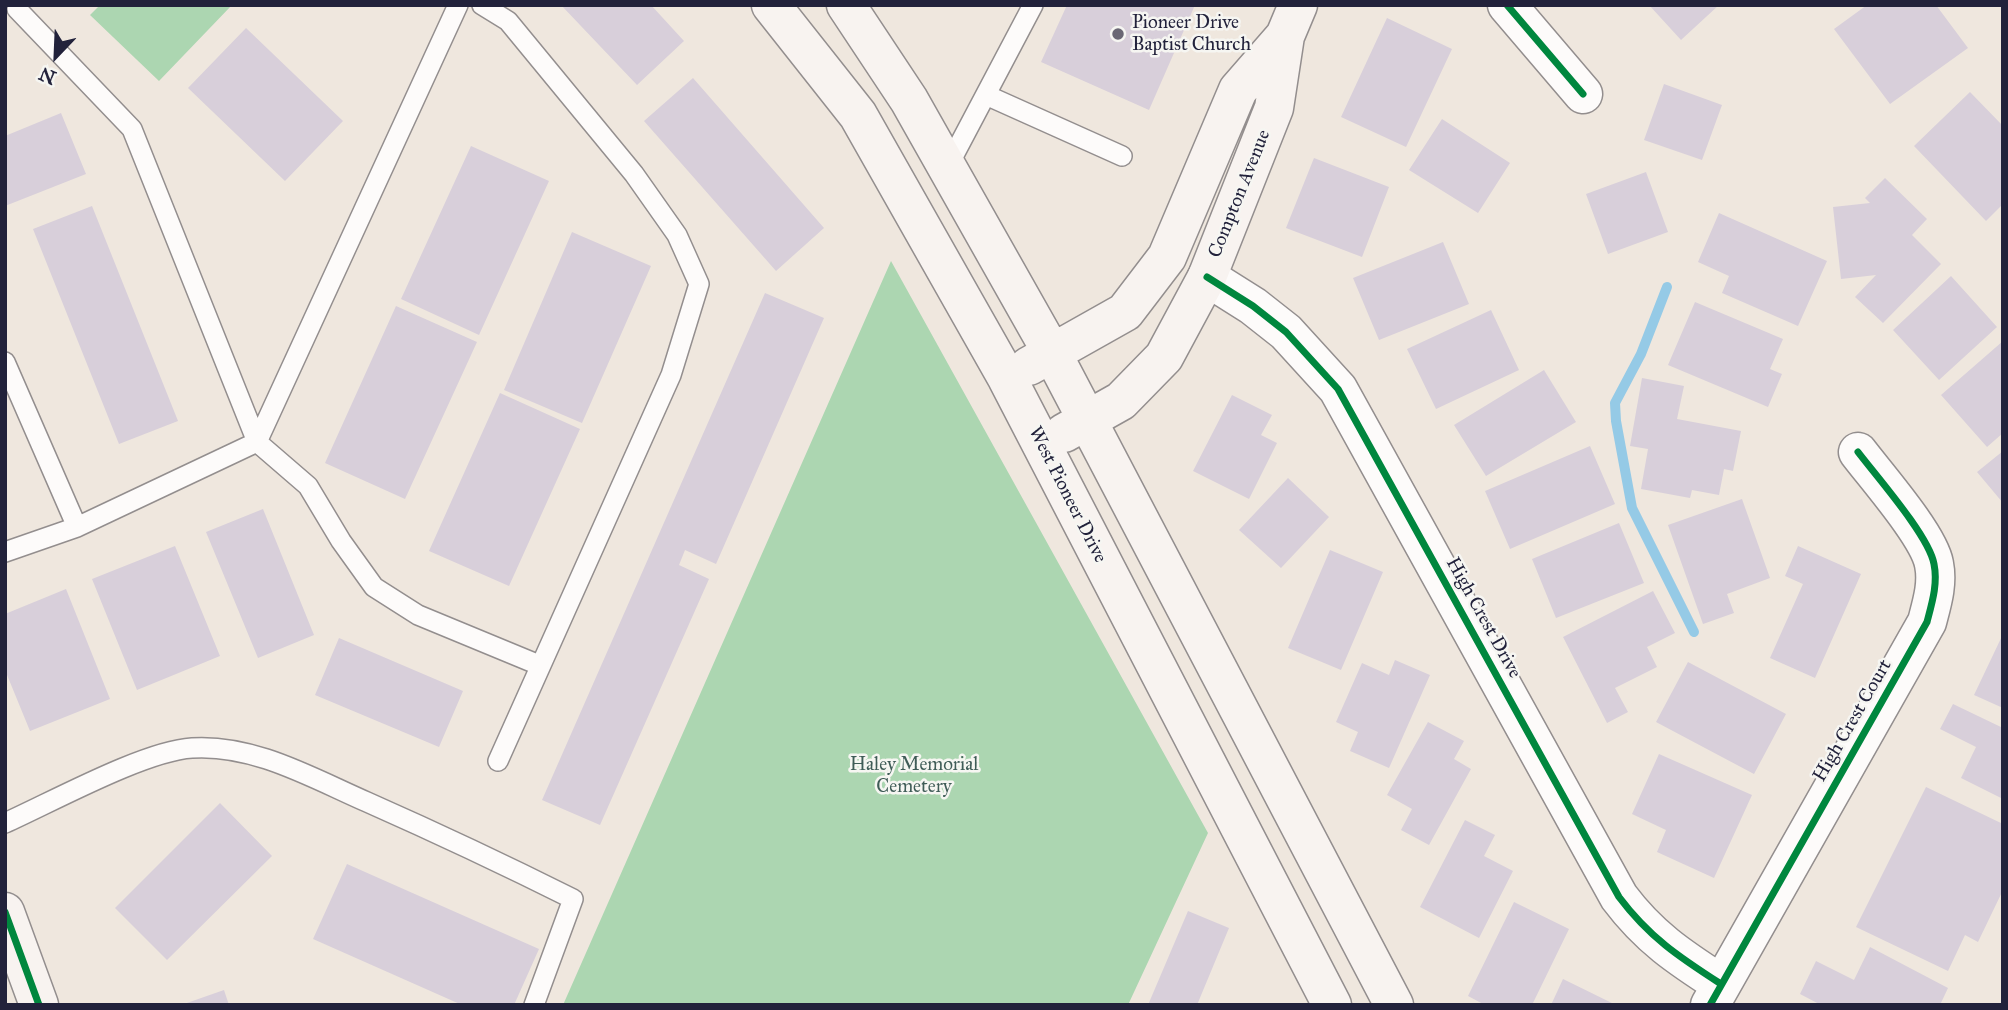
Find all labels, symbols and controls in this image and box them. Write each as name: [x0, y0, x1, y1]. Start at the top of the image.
place label: Pioneer Drive Baptist Church: [1132, 12, 1251, 56]
north arrow: [21, 21, 91, 91]
marker: Pioneer Drive Baptist Church: [1110, 26, 1126, 42]
text: N: [36, 62, 60, 90]
street label: Compton Avenue: [1204, 127, 1276, 261]
street label: West Pioneer Drive: [1023, 423, 1111, 567]
street label: High Crest Drive: [1440, 554, 1526, 682]
street label: High Crest Court: [1809, 656, 1897, 786]
park label: Haley Memorial Cemetery: [850, 754, 978, 798]

